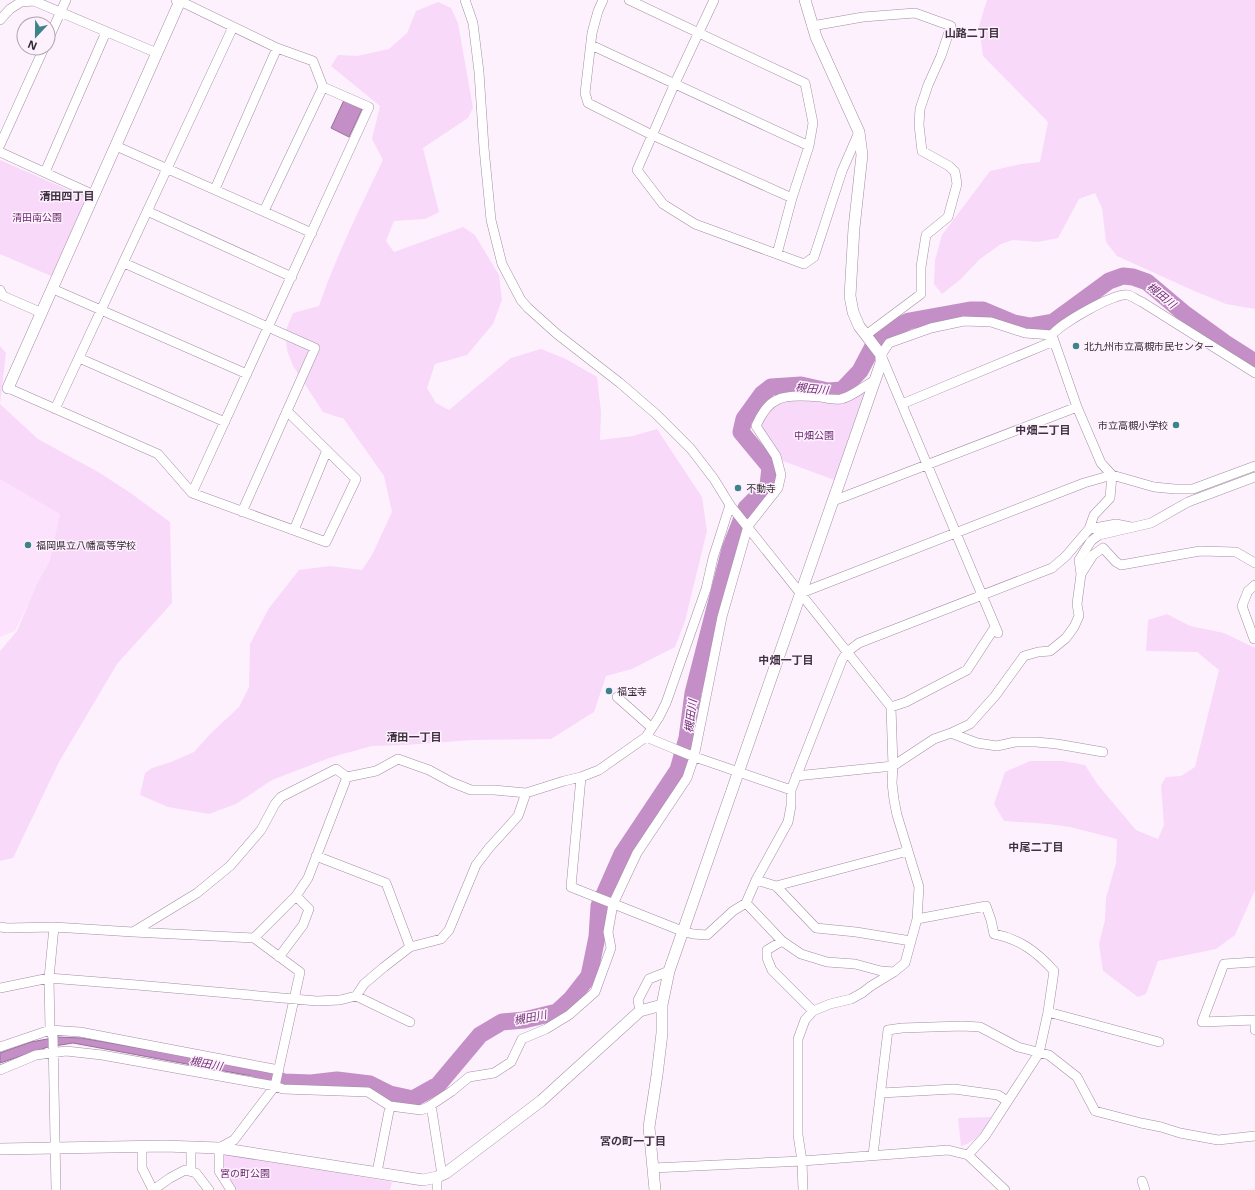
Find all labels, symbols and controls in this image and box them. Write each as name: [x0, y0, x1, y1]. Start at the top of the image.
north arrow: [16, 16, 56, 56]
district label: 山路二丁目: [945, 25, 1000, 40]
text: N: [25, 37, 39, 54]
district label: 清田四丁目: [40, 188, 95, 203]
park label: 清田南公園: [12, 210, 62, 224]
water label: 槻田川: [1144, 279, 1180, 312]
place label: 北九州市立高槻市民センター: [1084, 339, 1214, 353]
marker: 北九州市立高槻市民センター: [1071, 341, 1081, 351]
water label: 槻田川: [795, 379, 830, 397]
place label: 市立高槻小学校: [1098, 418, 1168, 432]
marker: 市立高槻小学校: [1171, 420, 1181, 430]
district label: 中畑二丁目: [1016, 422, 1071, 437]
park label: 中畑公園: [794, 428, 834, 442]
place label: 不動寺: [746, 481, 776, 495]
marker: 不動寺: [733, 483, 743, 493]
place label: 福岡県立八幡高等学校: [36, 538, 136, 552]
marker: 福岡県立八幡高等学校: [23, 540, 33, 550]
district label: 中畑一丁目: [759, 652, 814, 667]
place label: 福宝寺: [617, 684, 647, 698]
marker: 福宝寺: [604, 686, 614, 696]
water label: 槻田川: [681, 698, 700, 733]
district label: 清田一丁目: [387, 729, 442, 744]
district label: 中尾二丁目: [1009, 839, 1064, 854]
water label: 槻田川: [512, 1006, 549, 1028]
water label: 槻田川: [188, 1053, 225, 1073]
district label: 宮の町一丁目: [600, 1133, 666, 1148]
park label: 宮の町公園: [220, 1166, 270, 1180]

